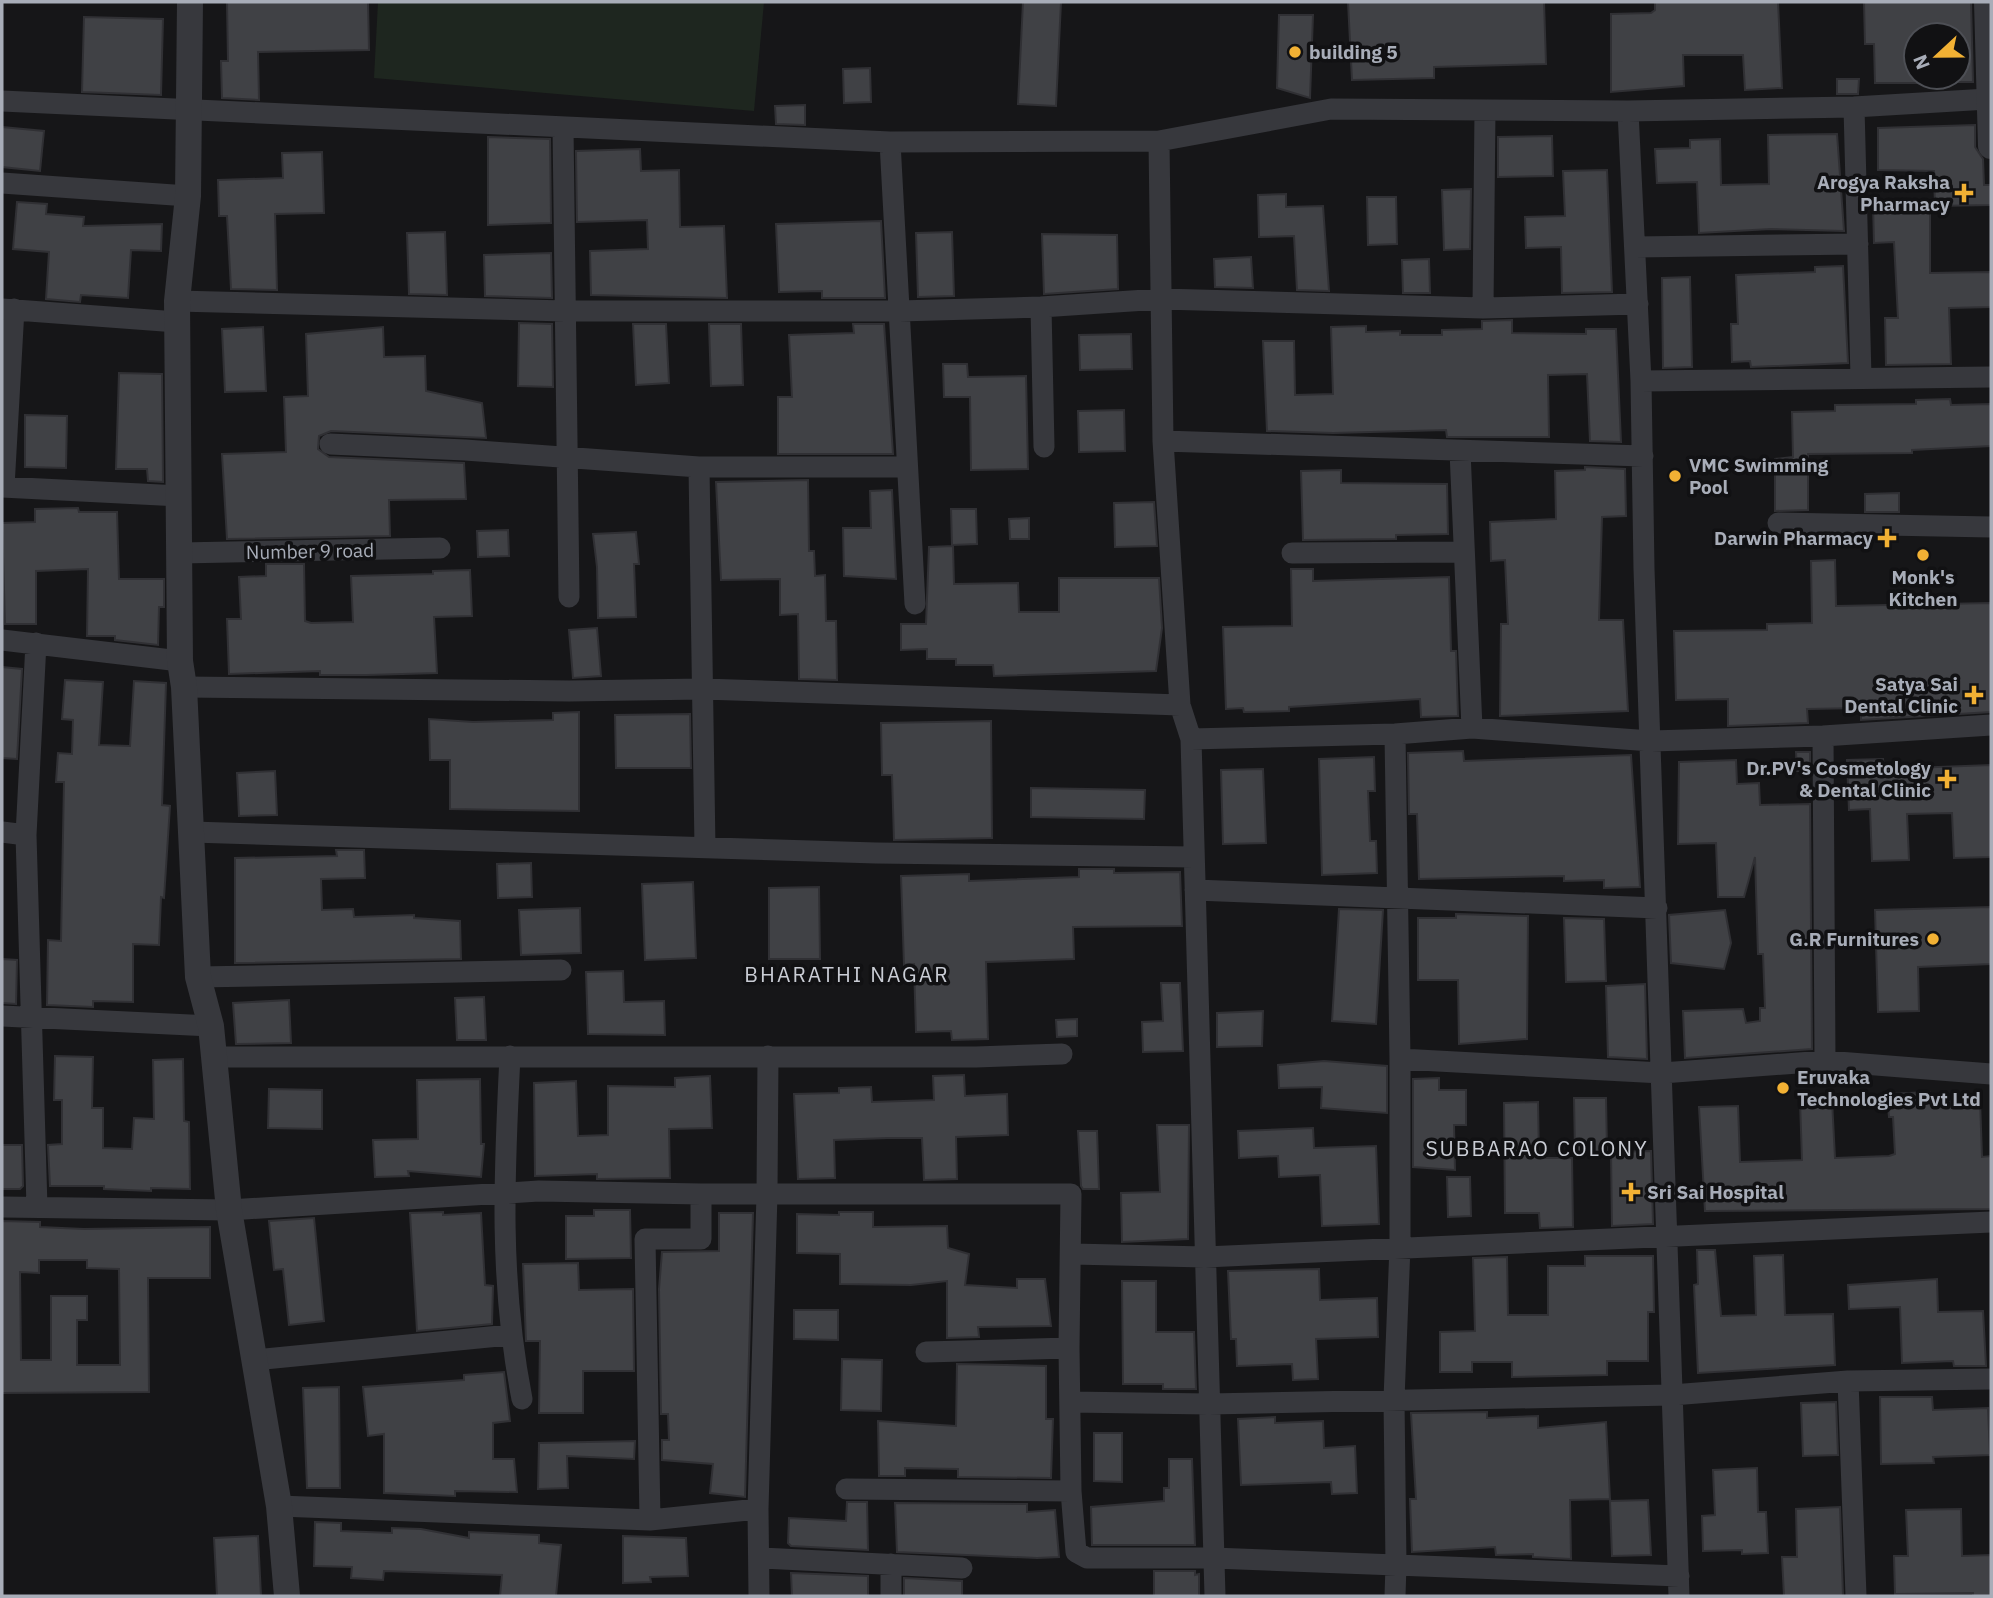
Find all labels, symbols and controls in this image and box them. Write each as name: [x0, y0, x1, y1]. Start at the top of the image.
north arrow: [1902, 21, 1972, 91]
place label: building 5: [1309, 40, 1398, 64]
marker: building 5: [1287, 44, 1303, 60]
text: N: [1908, 51, 1935, 73]
place label: Arogya Raksha Pharmacy: [1817, 170, 1951, 216]
marker: Arogya Raksha Pharmacy: [1956, 185, 1972, 201]
place label: VMC Swimming Pool: [1689, 453, 1829, 499]
marker: VMC Swimming Pool: [1667, 468, 1683, 484]
place label: Darwin Pharmacy: [1714, 526, 1874, 550]
marker: Darwin Pharmacy: [1879, 530, 1895, 546]
street label: Number 9 road: [246, 538, 374, 564]
marker: Monk's Kitchen: [1915, 547, 1931, 563]
place label: Monk's Kitchen: [1888, 565, 1958, 611]
place label: Satya Sai Dental Clinic: [1844, 672, 1958, 718]
marker: Satya Sai Dental Clinic: [1964, 685, 1984, 705]
place label: Dr.PV's Cosmetology & Dental Clinic: [1746, 756, 1932, 802]
marker: Dr.PV's Cosmetology & Dental Clinic: [1937, 769, 1957, 789]
place label: G.R Furnitures: [1789, 927, 1919, 951]
marker: G.R Furnitures: [1925, 931, 1941, 947]
district label: BHARATHI NAGAR: [744, 960, 950, 988]
place label: Eruvaka Technologies Pvt Ltd: [1797, 1065, 1981, 1111]
marker: Eruvaka Technologies Pvt Ltd: [1775, 1080, 1791, 1096]
district label: SUBBARAO COLONY: [1425, 1134, 1649, 1162]
place label: Sri Sai Hospital: [1647, 1180, 1784, 1204]
marker: Sri Sai Hospital: [1621, 1182, 1641, 1202]

